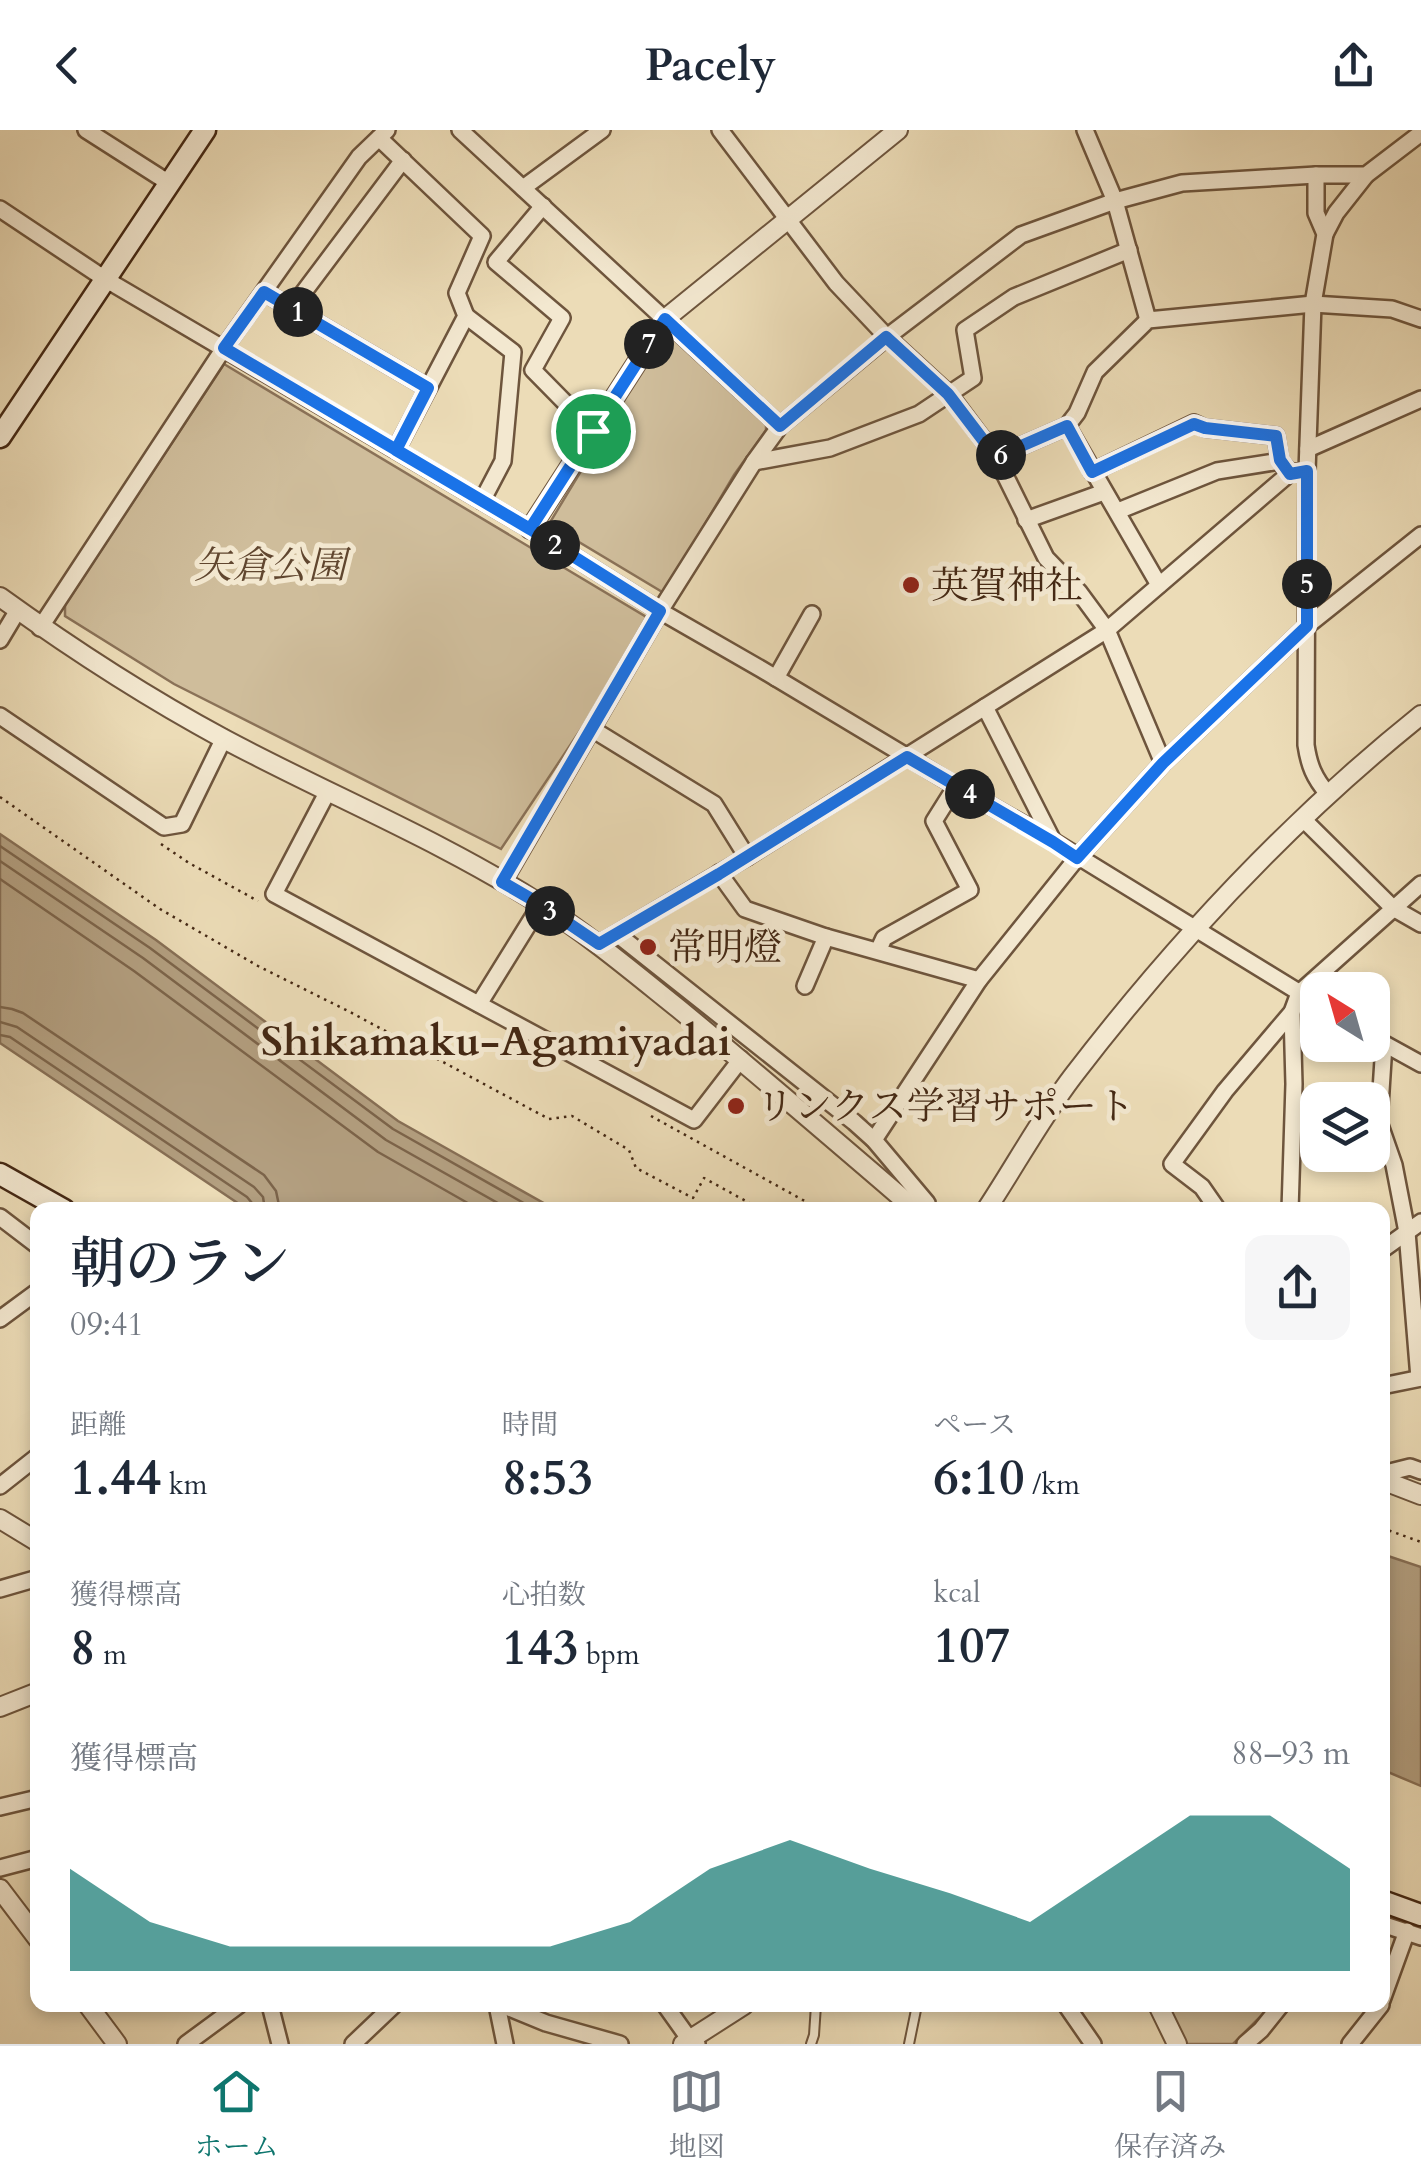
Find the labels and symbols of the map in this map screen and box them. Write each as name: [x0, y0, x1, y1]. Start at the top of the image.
pin: 1: [273, 287, 323, 337]
pin: 7: [624, 319, 674, 369]
pin: [551, 389, 636, 474]
pin: 6: [976, 430, 1026, 480]
pin: 2: [530, 520, 580, 570]
park label: 矢倉公園: [194, 540, 352, 592]
pin: 5: [1282, 559, 1332, 609]
place label: 英賀神社: [931, 560, 1083, 612]
marker: 英賀神社: [900, 574, 922, 596]
pin: 4: [945, 769, 995, 819]
pin: 3: [525, 886, 575, 936]
place label: 常明燈: [668, 922, 782, 974]
marker: 常明燈: [637, 936, 659, 958]
north arrow: [1300, 972, 1390, 1062]
district label: Shikamaku-Agamiyadai: [261, 1013, 731, 1070]
place label: リンクス学習サポート: [756, 1081, 1135, 1133]
marker: リンクス学習サポート: [725, 1095, 747, 1117]

